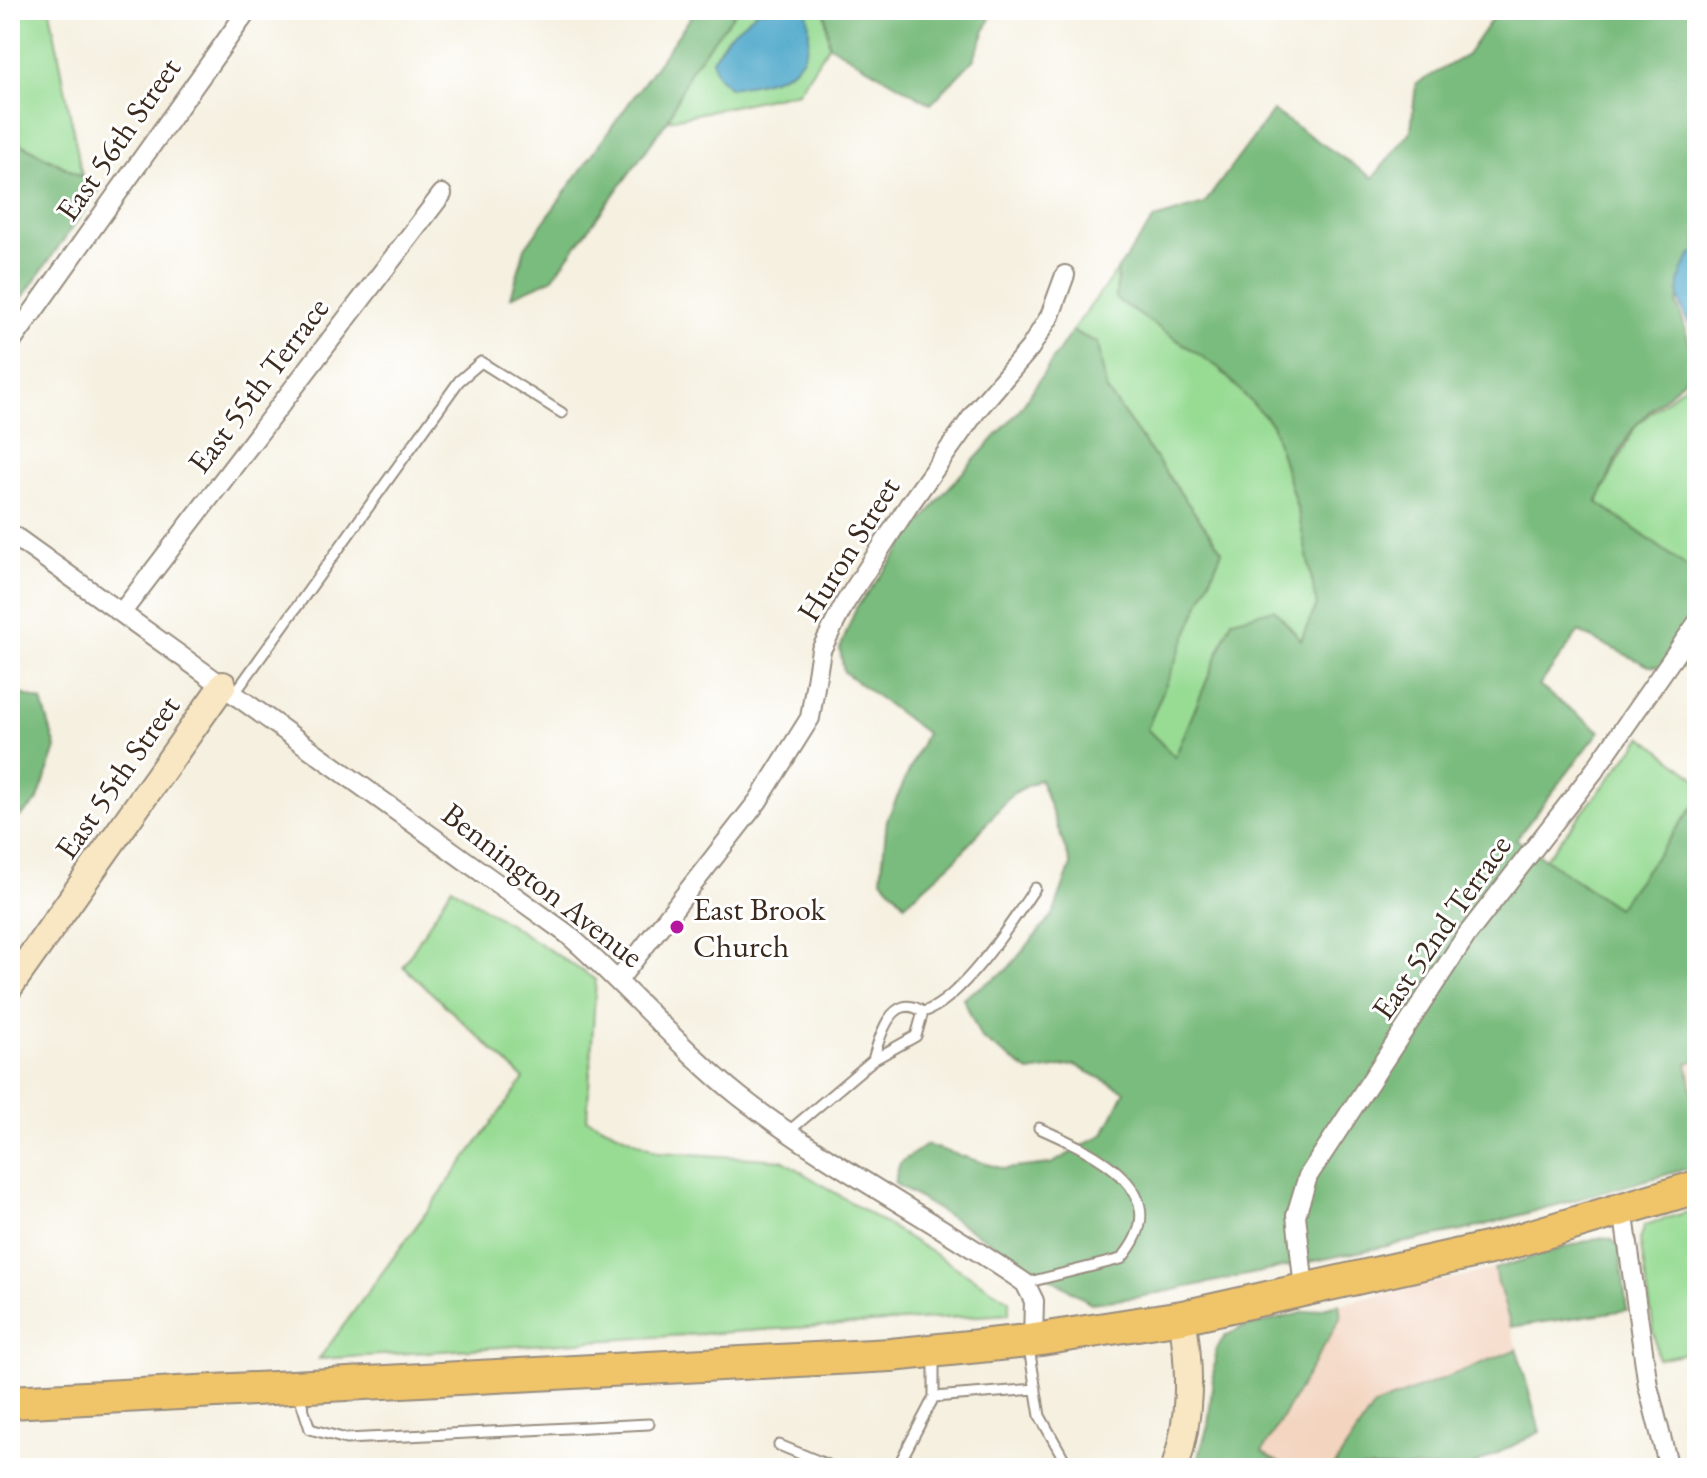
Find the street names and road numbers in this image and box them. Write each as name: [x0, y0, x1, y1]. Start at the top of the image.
street label: East 56th Street: [46, 49, 190, 229]
street label: East 55th Terrace: [178, 288, 338, 482]
street label: Huron Street: [787, 469, 909, 629]
street label: East 55th Street: [45, 687, 189, 867]
street label: Bennington Avenue: [434, 793, 652, 977]
street label: East 52nd Terrace: [1362, 826, 1520, 1028]

